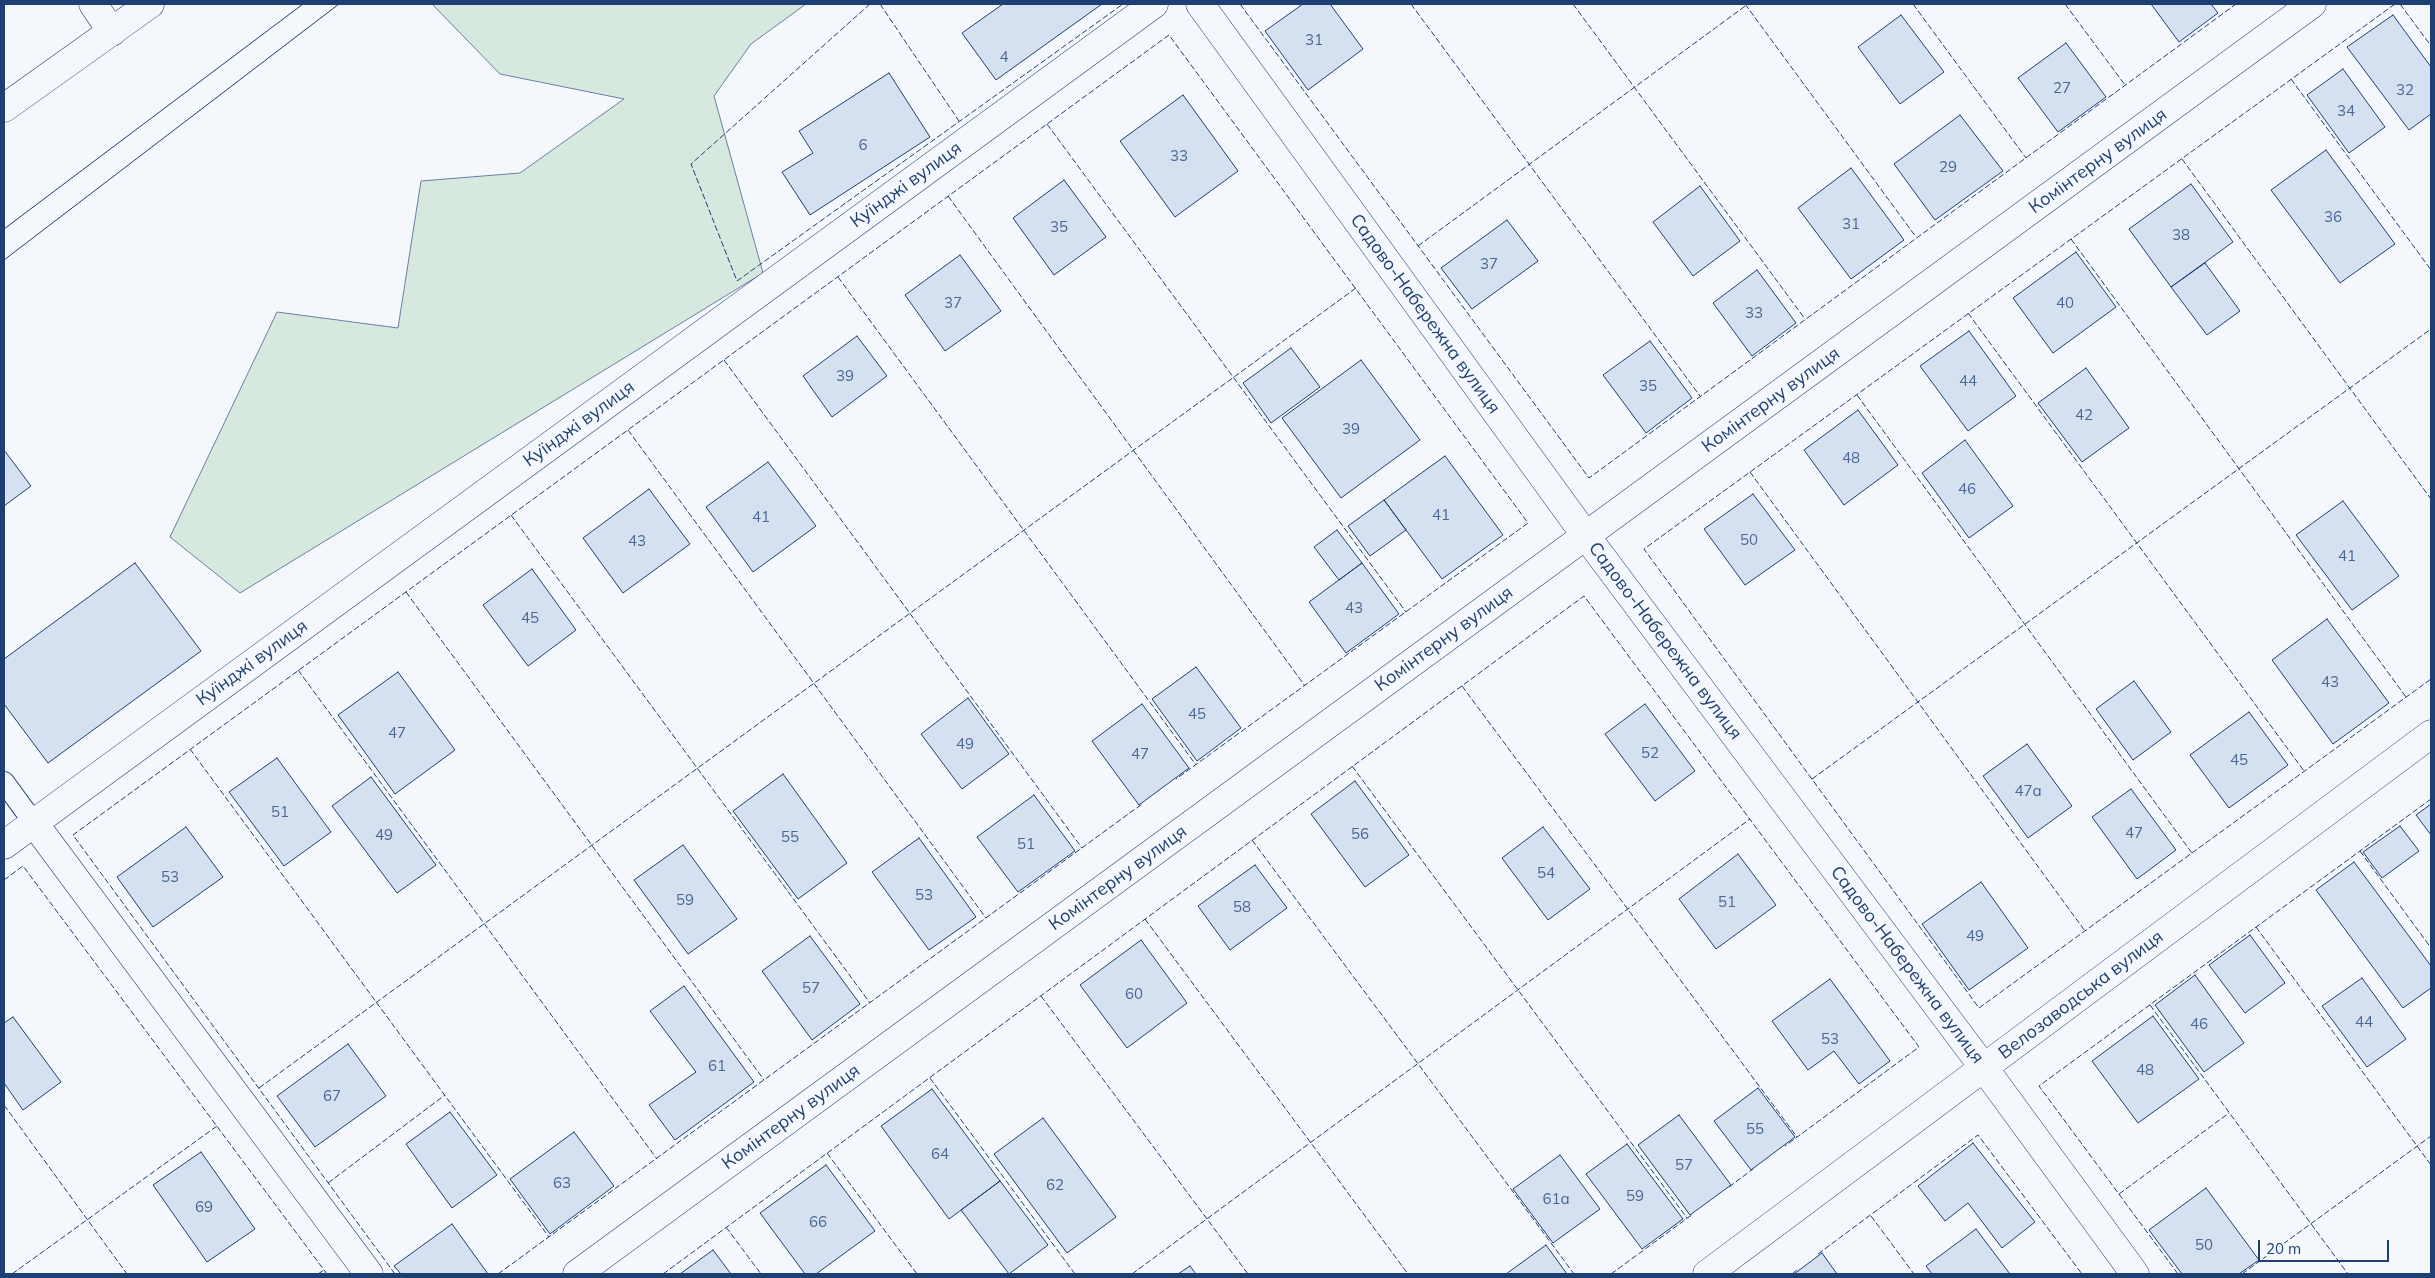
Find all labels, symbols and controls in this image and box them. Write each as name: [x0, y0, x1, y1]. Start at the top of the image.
house number: 31: [1305, 31, 1323, 49]
house number: 4: [1000, 48, 1008, 66]
house number: 27: [2053, 79, 2071, 97]
house number: 32: [2396, 81, 2414, 99]
house number: 34: [2337, 102, 2355, 120]
street label: Комінтерну вулиця: [2025, 104, 2171, 218]
house number: 6: [859, 136, 867, 154]
street label: Куїнджі вулиця: [846, 137, 966, 233]
house number: 33: [1170, 147, 1188, 165]
house number: 29: [1939, 158, 1957, 176]
house number: 36: [2324, 208, 2342, 226]
street label: Садово-Набережна вулиця: [1345, 210, 1505, 418]
house number: 31: [1842, 215, 1860, 233]
house number: 35: [1050, 218, 1068, 236]
house number: 38: [2172, 226, 2190, 244]
house number: 37: [1480, 255, 1498, 273]
house number: 37: [944, 294, 962, 312]
house number: 40: [2056, 294, 2074, 312]
house number: 33: [1745, 304, 1763, 322]
street label: Комінтерну вулиця: [1698, 343, 1844, 457]
house number: 39: [836, 367, 854, 385]
house number: 44: [1959, 372, 1977, 390]
street label: Куїнджі вулиця: [519, 376, 639, 472]
house number: 35: [1639, 377, 1657, 395]
house number: 42: [2075, 406, 2093, 424]
house number: 39: [1342, 420, 1360, 438]
house number: 48: [1842, 449, 1860, 467]
house number: 46: [1958, 480, 1976, 498]
house number: 41: [1432, 506, 1450, 524]
house number: 41: [752, 508, 770, 526]
house number: 50: [1740, 531, 1758, 549]
house number: 43: [628, 532, 646, 550]
street label: Садово-Набережна вулиця: [1584, 538, 1746, 744]
house number: 41: [2338, 547, 2356, 565]
street label: Комінтерну вулиця: [1371, 582, 1517, 696]
house number: 43: [1345, 599, 1363, 617]
house number: 45: [521, 609, 539, 627]
street label: Куїнджі вулиця: [192, 615, 312, 711]
house number: 43: [2321, 673, 2339, 691]
house number: 45: [1188, 705, 1206, 723]
house number: 47: [388, 724, 406, 742]
house number: 49: [956, 735, 974, 753]
house number: 52: [1641, 744, 1659, 762]
house number: 47: [1131, 745, 1149, 763]
house number: 45: [2230, 751, 2248, 769]
house number: 47а: [2014, 782, 2042, 800]
house number: 51: [271, 803, 289, 821]
street label: Комінтерну вулиця: [1045, 821, 1191, 935]
house number: 47: [2125, 824, 2143, 842]
house number: 56: [1351, 825, 1369, 843]
house number: 49: [375, 826, 393, 844]
house number: 55: [781, 828, 799, 846]
house number: 51: [1017, 835, 1035, 853]
street label: Садово-Набережна вулиця: [1826, 862, 1988, 1068]
house number: 54: [1537, 864, 1555, 882]
house number: 53: [161, 868, 179, 886]
house number: 53: [915, 886, 933, 904]
house number: 59: [676, 891, 694, 909]
house number: 51: [1718, 893, 1736, 911]
house number: 58: [1233, 898, 1251, 916]
street label: Велозаводська вулиця: [1994, 926, 2168, 1064]
house number: 49: [1966, 927, 1984, 945]
house number: 57: [802, 979, 820, 997]
house number: 60: [1125, 985, 1143, 1003]
house number: 44: [2355, 1013, 2373, 1031]
house number: 46: [2190, 1015, 2208, 1033]
house number: 53: [1821, 1030, 1839, 1048]
house number: 61: [708, 1057, 726, 1075]
street label: Комінтерну вулиця: [718, 1060, 864, 1174]
house number: 48: [2136, 1061, 2154, 1079]
house number: 67: [323, 1087, 341, 1105]
house number: 55: [1746, 1120, 1764, 1138]
house number: 64: [931, 1145, 949, 1163]
house number: 57: [1675, 1156, 1693, 1174]
house number: 63: [553, 1174, 571, 1192]
house number: 62: [1046, 1176, 1064, 1194]
house number: 59: [1626, 1187, 1644, 1205]
house number: 61а: [1542, 1190, 1570, 1208]
house number: 69: [195, 1198, 213, 1216]
house number: 66: [809, 1213, 827, 1231]
scale bar: [2260, 1230, 2391, 1262]
house number: 50: [2195, 1236, 2213, 1254]
text: 20 m: [2266, 1239, 2301, 1258]

